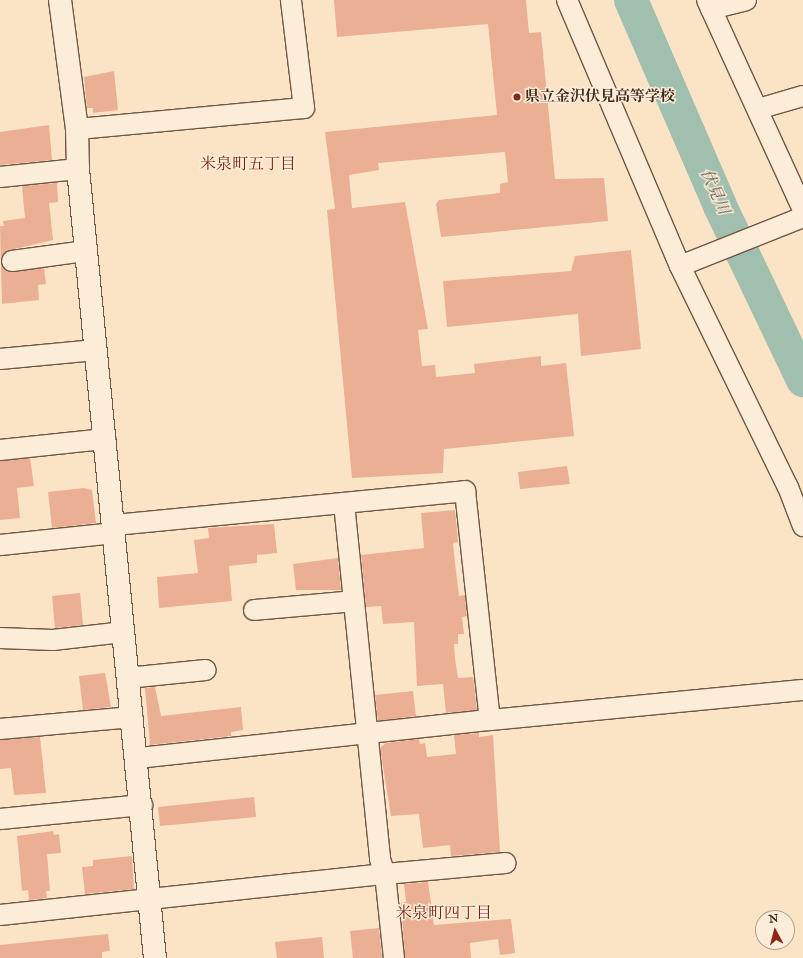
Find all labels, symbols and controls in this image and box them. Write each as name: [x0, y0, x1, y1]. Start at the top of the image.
place label: 県立金沢伏見高等学校: [525, 88, 675, 106]
marker: 県立金沢伏見高等学校: [512, 92, 522, 102]
district label: 米泉町五丁目: [200, 155, 296, 175]
water label: 伏見川: [695, 166, 733, 218]
district label: 米泉町四丁目: [396, 904, 492, 924]
north arrow: [755, 910, 795, 950]
text: N: [768, 912, 779, 927]

